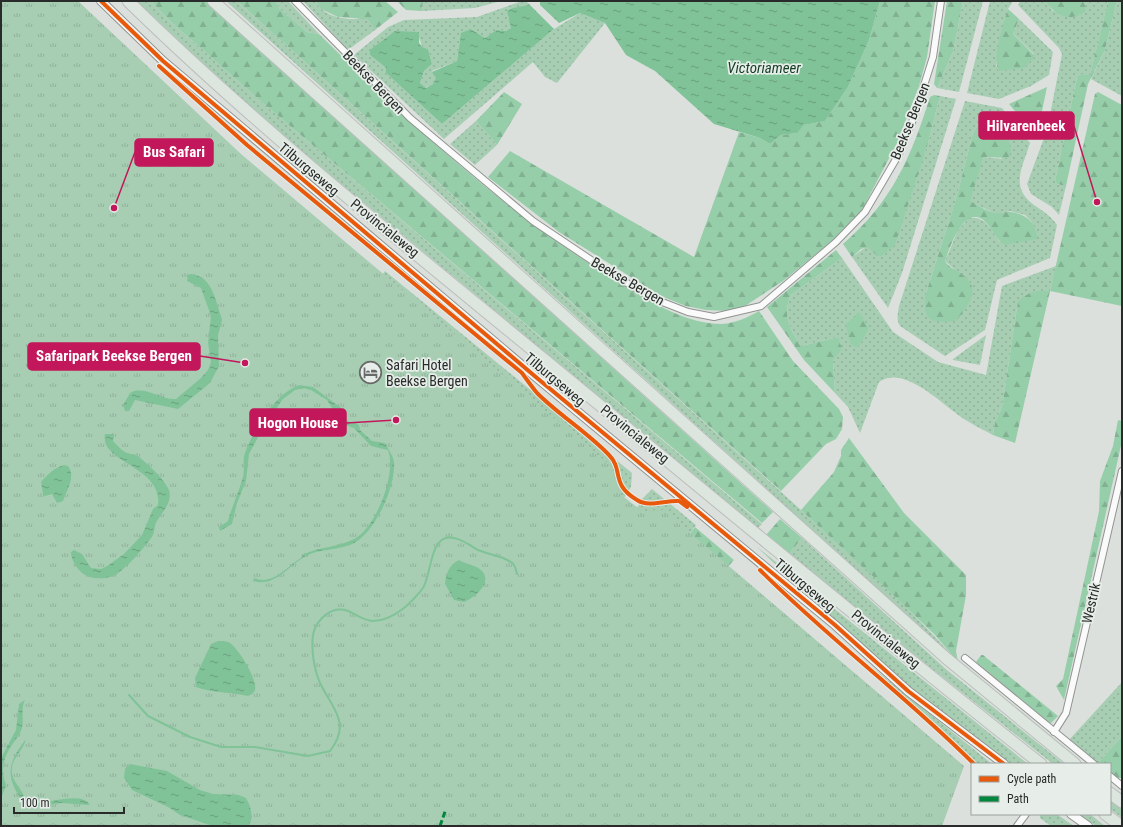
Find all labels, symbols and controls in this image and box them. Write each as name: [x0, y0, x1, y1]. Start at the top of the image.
street label: Beekse Bergen: [340, 47, 408, 117]
water label: Victoriameer: [727, 59, 801, 77]
street label: Beekse Bergen: [887, 80, 933, 162]
callout: Hilvarenbeek: [979, 112, 1074, 139]
text: Hilvarenbeek: [987, 117, 1066, 135]
callout: Bus Safari: [135, 139, 213, 166]
street label: Tilburgseweg: [276, 139, 342, 199]
text: Bus Safari: [143, 143, 205, 161]
street label: Provincialeweg: [348, 195, 422, 261]
street label: Beekse Bergen: [589, 254, 667, 308]
callout: Safaripark Beekse Bergen: [28, 343, 200, 370]
text: Safaripark Beekse Bergen: [36, 347, 192, 365]
street label: Tilburgseweg: [522, 349, 588, 409]
place label: Safari Hotel Beekse Bergen: [386, 357, 468, 389]
hotel icon: Safari Hotel Beekse Bergen: [357, 360, 383, 386]
street label: Provincialeweg: [598, 401, 672, 467]
callout: Hogon House: [250, 409, 346, 436]
text: Hogon House: [258, 414, 338, 432]
street label: Tilburgseweg: [772, 555, 838, 615]
street label: Westrik: [1079, 580, 1104, 625]
street label: Provincialeweg: [849, 606, 923, 672]
legend: [971, 763, 1111, 815]
text: Cycle path: [1007, 772, 1057, 786]
scale bar: [14, 789, 124, 815]
text: Path: [1007, 792, 1029, 806]
text: 100 m: [20, 796, 50, 810]

